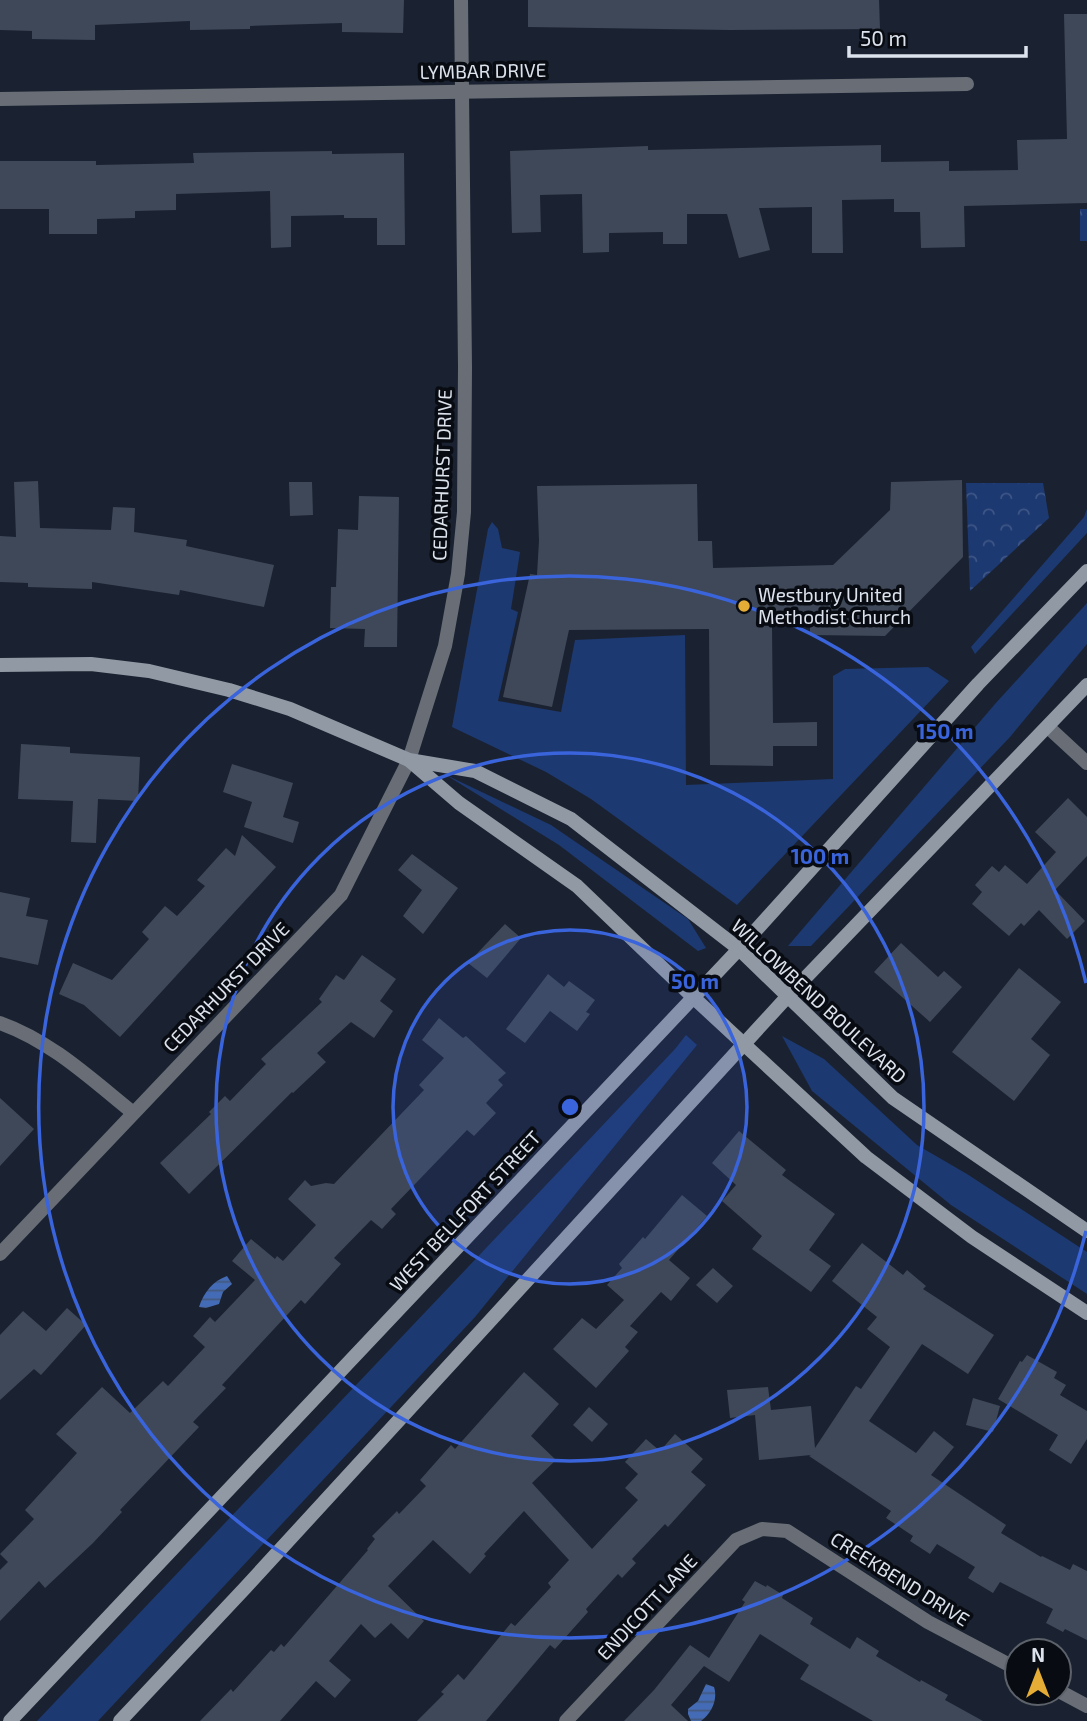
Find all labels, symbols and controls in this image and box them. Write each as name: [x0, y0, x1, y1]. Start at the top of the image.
scale bar: [849, 14, 1026, 58]
text: 50 m: [860, 25, 907, 50]
street label: LYMBAR DRIVE: [420, 58, 546, 83]
street label: CEDARHURST DRIVE: [427, 389, 456, 561]
place label: Westbury United Methodist Church: [758, 583, 911, 628]
marker: Westbury United Methodist Church: [736, 598, 752, 614]
text: 150 m: [917, 718, 973, 743]
text: 100 m: [791, 843, 849, 868]
street label: WILLOWBEND BOULEVARD: [727, 914, 911, 1088]
street label: CEDARHURST DRIVE: [158, 917, 294, 1056]
text: 50 m: [671, 968, 719, 993]
centre of rings: [558, 1095, 582, 1119]
street label: WEST BELLFORT STREET: [384, 1126, 545, 1296]
street label: CREEKBEND DRIVE: [827, 1527, 974, 1631]
street label: ENDICOTT LANE: [592, 1549, 701, 1664]
north arrow: [1003, 1637, 1073, 1707]
text: N: [1031, 1643, 1045, 1666]

